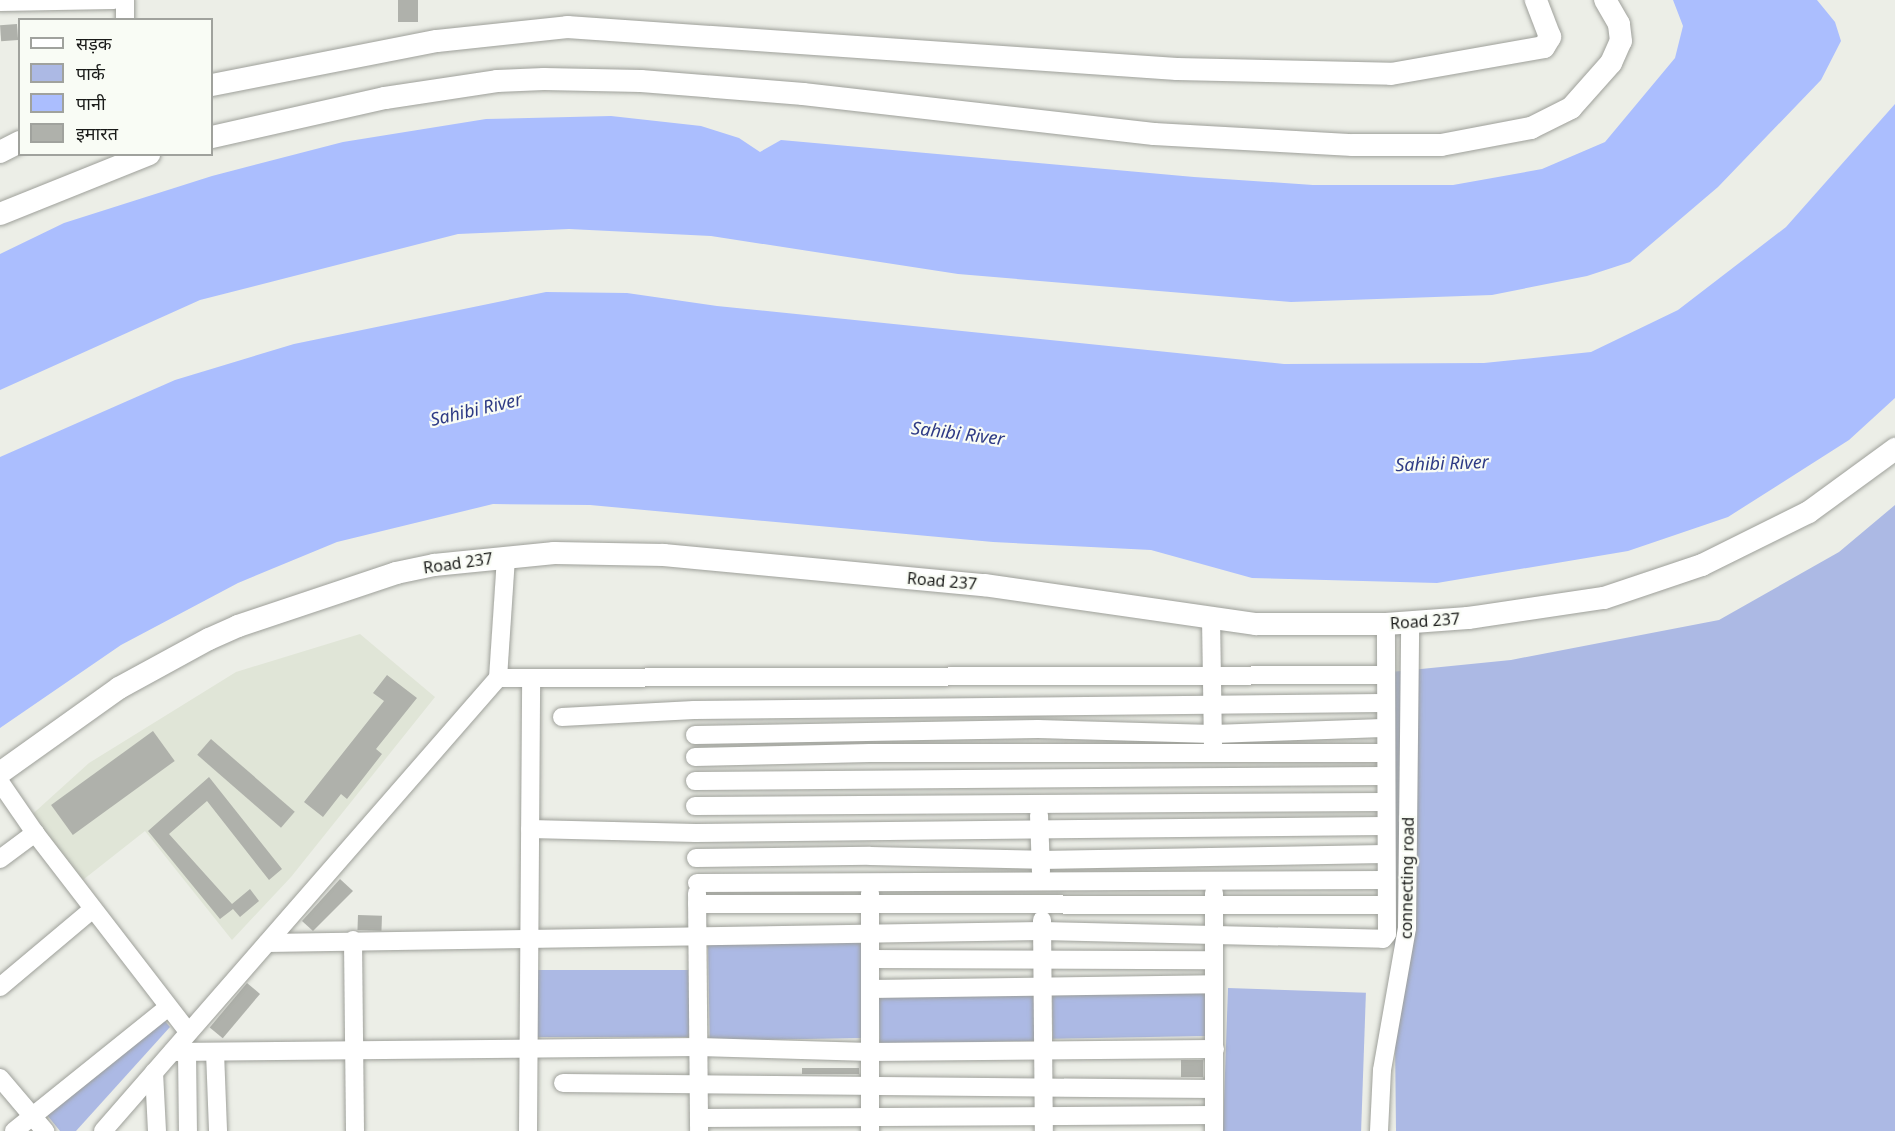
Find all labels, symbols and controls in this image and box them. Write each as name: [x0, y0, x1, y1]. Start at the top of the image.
legend: [18, 18, 213, 156]
text: सड़क: [76, 31, 112, 55]
text: पार्क: [76, 61, 105, 85]
text: पानी: [76, 91, 106, 115]
text: इमारत: [76, 121, 118, 145]
water label: Sahibi River: [428, 388, 524, 430]
water label: Sahibi River: [910, 417, 1006, 449]
water label: Sahibi River: [1395, 451, 1489, 475]
street label: Road 237: [422, 549, 494, 577]
street label: Road 237: [906, 568, 978, 594]
street label: Road 237: [1389, 609, 1461, 633]
street label: connecting road: [1396, 817, 1418, 939]

